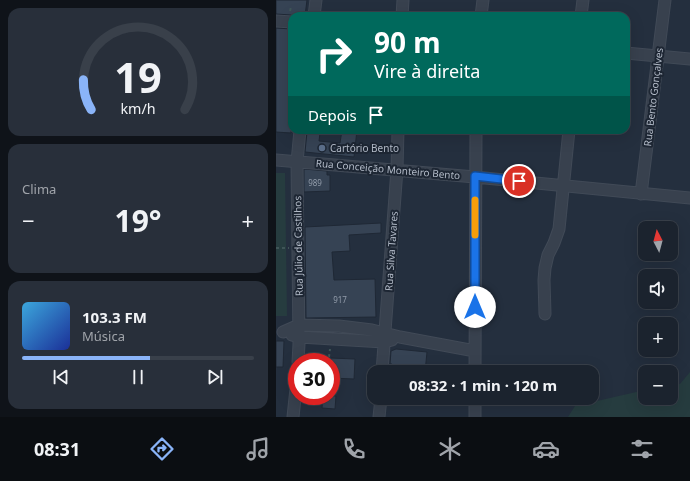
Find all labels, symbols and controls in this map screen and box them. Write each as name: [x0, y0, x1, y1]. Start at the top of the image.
text: 90 m: [374, 23, 441, 61]
icon: right: [308, 28, 360, 80]
street label: Rua Bento Gonçalves: [640, 47, 666, 147]
text: 19: [114, 49, 162, 105]
text: Vire à direita: [374, 59, 480, 83]
text: km/h: [120, 99, 156, 118]
icon: arrive: [365, 104, 387, 126]
text: Depois: [308, 105, 357, 125]
place label: Cartório Bento: [330, 141, 399, 155]
marker: Cartório Bento: [317, 143, 327, 153]
street label: Rua Conceição Monteiro Bento: [315, 156, 461, 182]
pin: [502, 164, 536, 198]
icon: arrive: [508, 170, 530, 192]
house number: 989: [308, 177, 322, 188]
text: Clima: [22, 180, 56, 198]
street label: Rua Júlio de Castilhos: [290, 196, 306, 296]
text: 19°: [114, 200, 162, 241]
text: −: [22, 205, 35, 235]
text: +: [241, 205, 254, 235]
street label: Rua Silva Tavares: [381, 210, 401, 291]
north arrow: [638, 221, 678, 261]
map controls: [638, 221, 678, 405]
button: sound: [638, 269, 678, 309]
position arrow: [454, 286, 496, 328]
house number: 917: [333, 294, 347, 305]
text: 103.3 FM: [82, 307, 147, 327]
button: +: [638, 317, 678, 357]
text: Música: [82, 327, 125, 345]
speed limit sign: 30: [288, 353, 340, 405]
button: −: [638, 365, 678, 405]
icon: previous: [50, 366, 72, 388]
icon: pause: [127, 366, 149, 388]
icon: next: [204, 366, 226, 388]
text: 08:32 · 1 min · 120 m: [409, 375, 557, 395]
icon: directions: [148, 435, 176, 463]
icon: music: [244, 435, 272, 463]
icon: phone: [340, 435, 368, 463]
icon: climate: [436, 435, 464, 463]
icon: car: [532, 435, 560, 463]
icon: filters: [628, 435, 656, 463]
text: 08:31: [34, 437, 80, 461]

